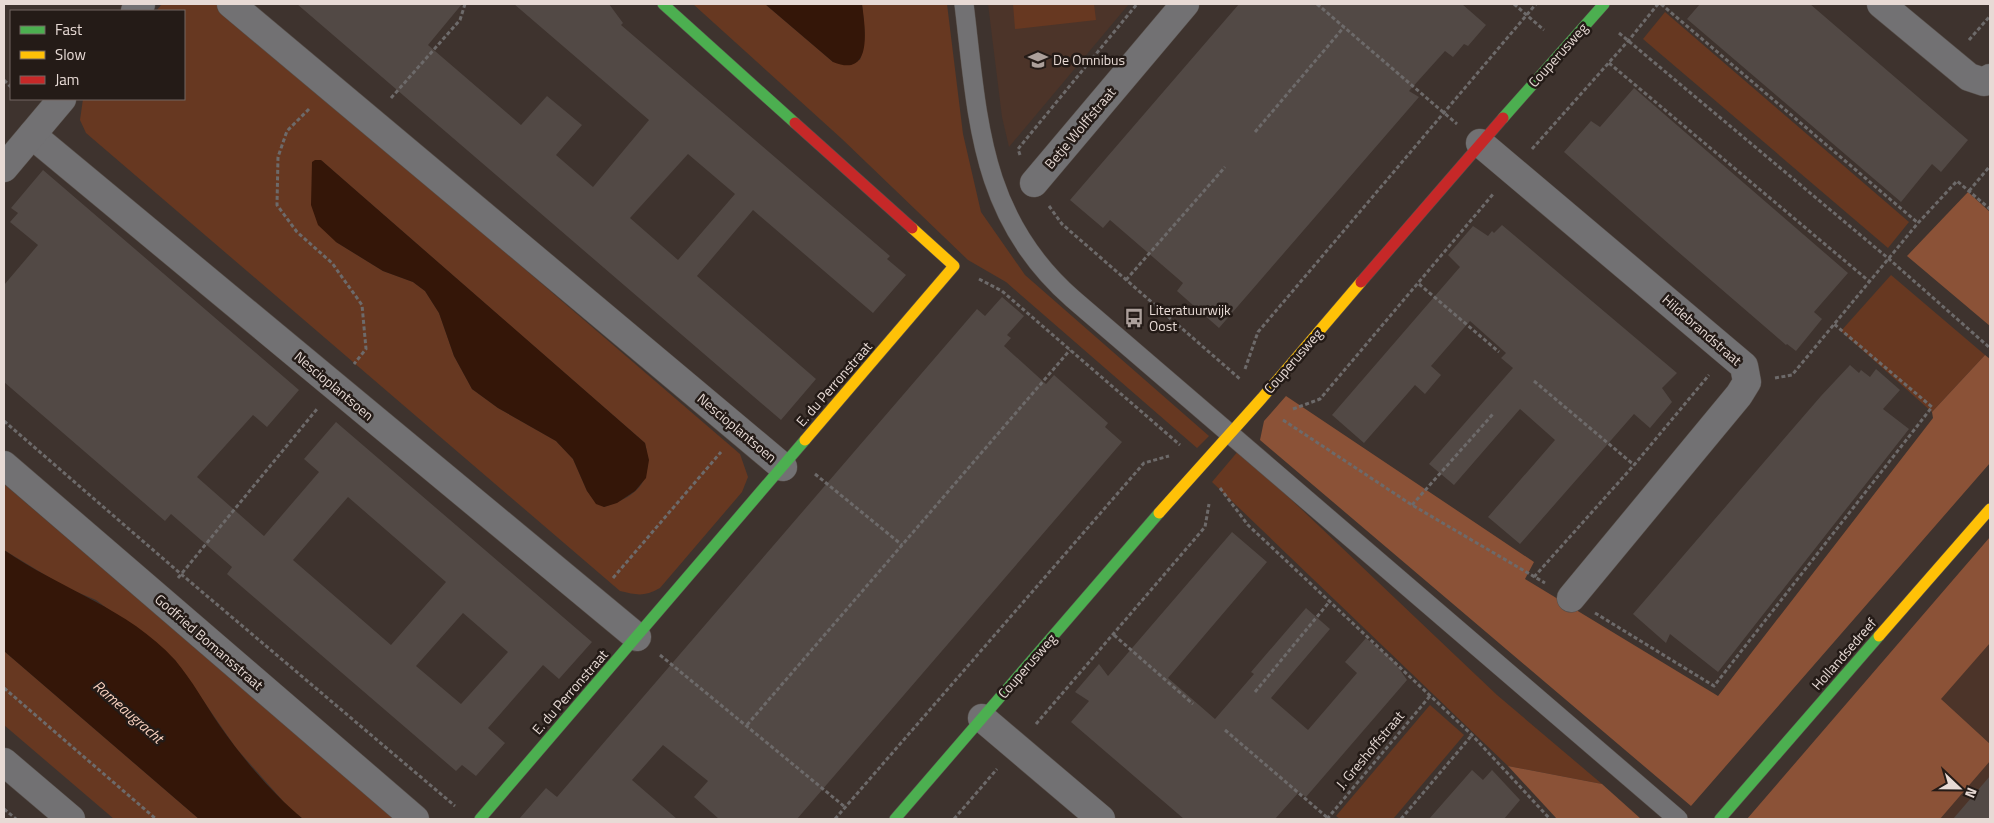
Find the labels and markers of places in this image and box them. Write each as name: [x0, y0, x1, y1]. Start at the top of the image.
school or university icon: De Omnibus: [1027, 49, 1049, 71]
place label: De Omnibus: [1053, 49, 1125, 70]
place label: Literatuurwijk Oost: [1149, 299, 1231, 336]
bus stop icon: Literatuurwijk Oost: [1123, 307, 1145, 329]

